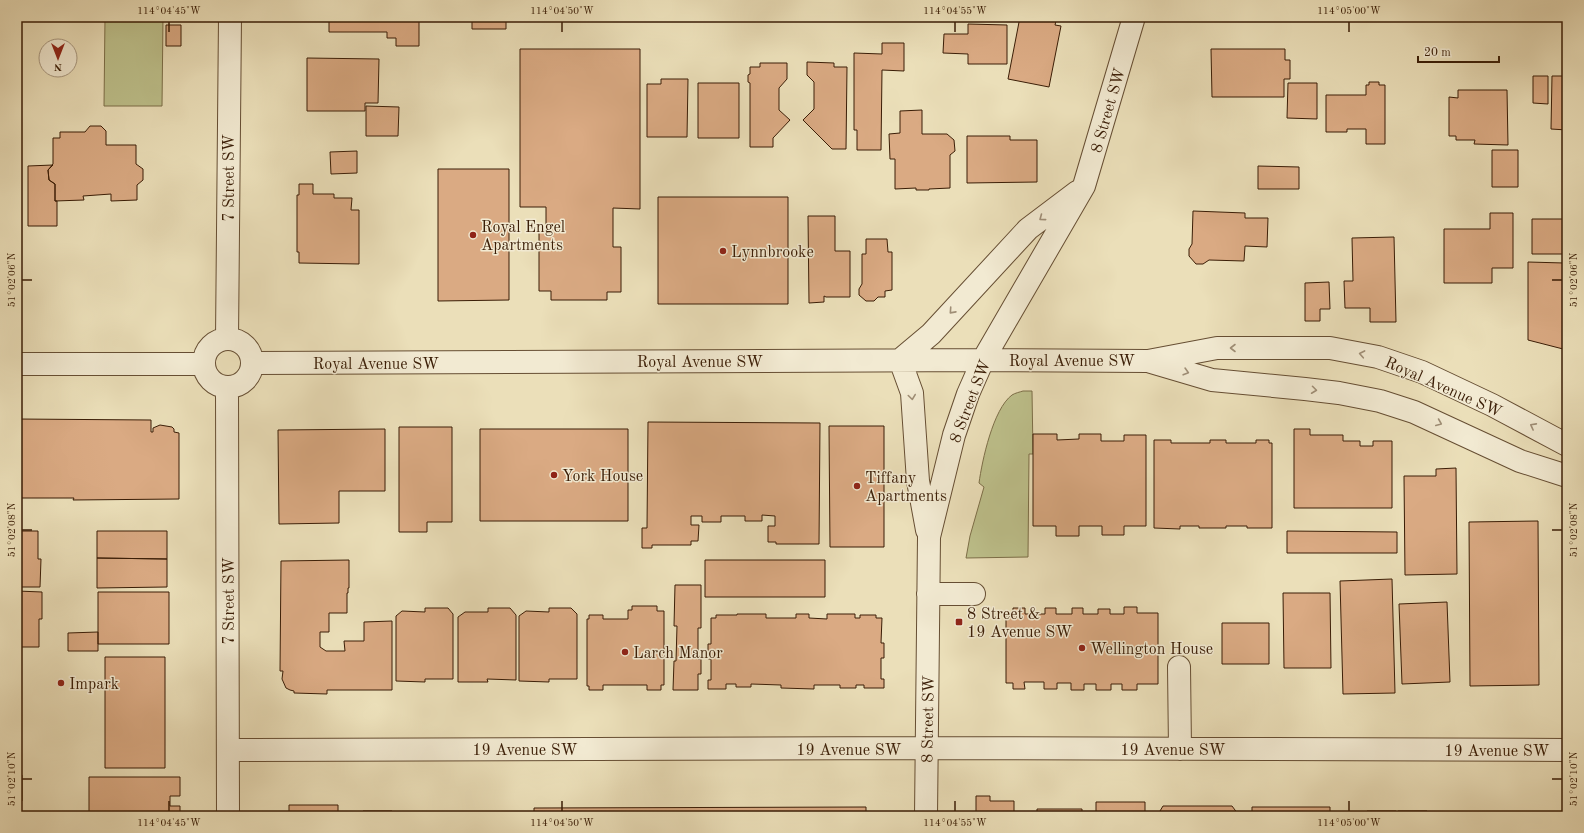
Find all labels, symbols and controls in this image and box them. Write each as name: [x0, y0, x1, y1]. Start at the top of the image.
text: 114°04'45"W: [137, 6, 201, 16]
text: 114°04'50"W: [530, 6, 594, 16]
text: 114°04'55"W: [923, 6, 987, 16]
text: 114°05'00"W: [1317, 6, 1381, 16]
north arrow: [38, 38, 78, 78]
scale bar: [1418, 38, 1499, 64]
text: 20 m: [1424, 47, 1451, 59]
text: N: [53, 61, 62, 72]
street label: 8 Street SW: [1089, 66, 1129, 155]
street label: 7 Street SW: [222, 134, 238, 222]
one-way arrow: [1039, 213, 1046, 220]
place label: Royal Engel Apartments: [481, 220, 565, 254]
marker: Royal Engel Apartments: [468, 230, 478, 240]
place label: Lynnbrooke: [731, 245, 814, 261]
marker: Lynnbrooke: [718, 246, 728, 256]
text: 51°02'06"N: [7, 252, 17, 307]
text: 51°02'06"N: [1569, 252, 1579, 307]
one-way arrow: [949, 307, 956, 314]
one-way arrow: [1230, 344, 1236, 352]
one-way arrow: [1359, 350, 1365, 358]
street label: Royal Avenue SW: [1009, 354, 1135, 370]
street label: Royal Avenue SW: [637, 355, 763, 371]
street label: Royal Avenue SW: [1382, 355, 1504, 421]
street label: Royal Avenue SW: [313, 357, 439, 373]
street label: 8 Street SW: [948, 358, 994, 446]
one-way arrow: [1182, 367, 1189, 376]
one-way arrow: [1311, 385, 1317, 394]
one-way arrow: [907, 394, 916, 400]
one-way arrow: [1436, 418, 1443, 426]
one-way arrow: [1529, 424, 1537, 431]
place label: York House: [562, 469, 643, 485]
marker: York House: [549, 470, 559, 480]
place label: Tiffany Apartments: [865, 471, 947, 505]
marker: Tiffany Apartments: [852, 481, 862, 491]
text: 51°02'08"N: [7, 502, 17, 557]
text: 51°02'08"N: [1569, 502, 1579, 557]
street label: 7 Street SW: [222, 557, 238, 645]
place label: 8 Street & 19 Avenue SW: [967, 607, 1072, 641]
marker: 8 Street & 19 Avenue SW: [954, 617, 964, 627]
place label: Wellington House: [1090, 642, 1213, 658]
marker: Wellington House: [1077, 643, 1087, 653]
place label: Larch Manor: [633, 646, 723, 662]
marker: Larch Manor: [620, 647, 630, 657]
street label: 8 Street SW: [920, 675, 938, 763]
place label: Impark: [69, 677, 119, 693]
marker: Impark: [56, 678, 66, 688]
street label: 19 Avenue SW: [472, 743, 578, 759]
street label: 19 Avenue SW: [796, 743, 902, 759]
street label: 19 Avenue SW: [1120, 743, 1226, 759]
street label: 19 Avenue SW: [1444, 744, 1550, 760]
text: 51°02'10"N: [7, 751, 17, 806]
text: 51°02'10"N: [1569, 751, 1579, 806]
text: 114°04'45"W: [137, 818, 201, 828]
text: 114°04'50"W: [530, 818, 594, 828]
text: 114°04'55"W: [923, 818, 987, 828]
text: 114°05'00"W: [1317, 818, 1381, 828]

